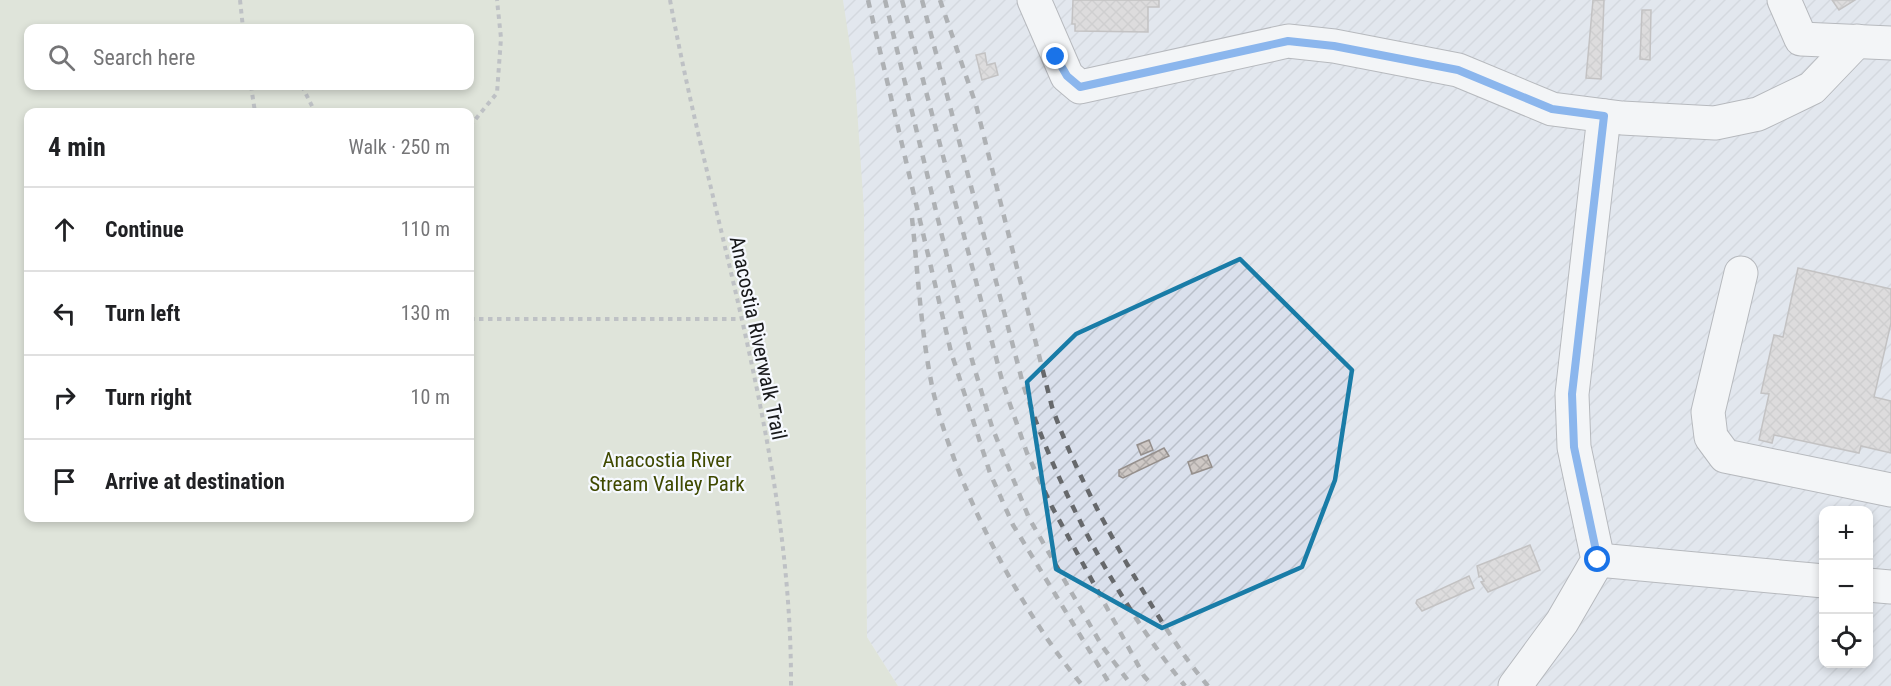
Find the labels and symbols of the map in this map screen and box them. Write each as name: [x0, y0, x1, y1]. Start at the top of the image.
route end: [1042, 43, 1068, 69]
street label: Anacostia Riverwalk Trail: [725, 234, 791, 442]
park label: Anacostia River Stream Valley Park: [589, 448, 745, 496]
route start: [1584, 546, 1610, 572]

